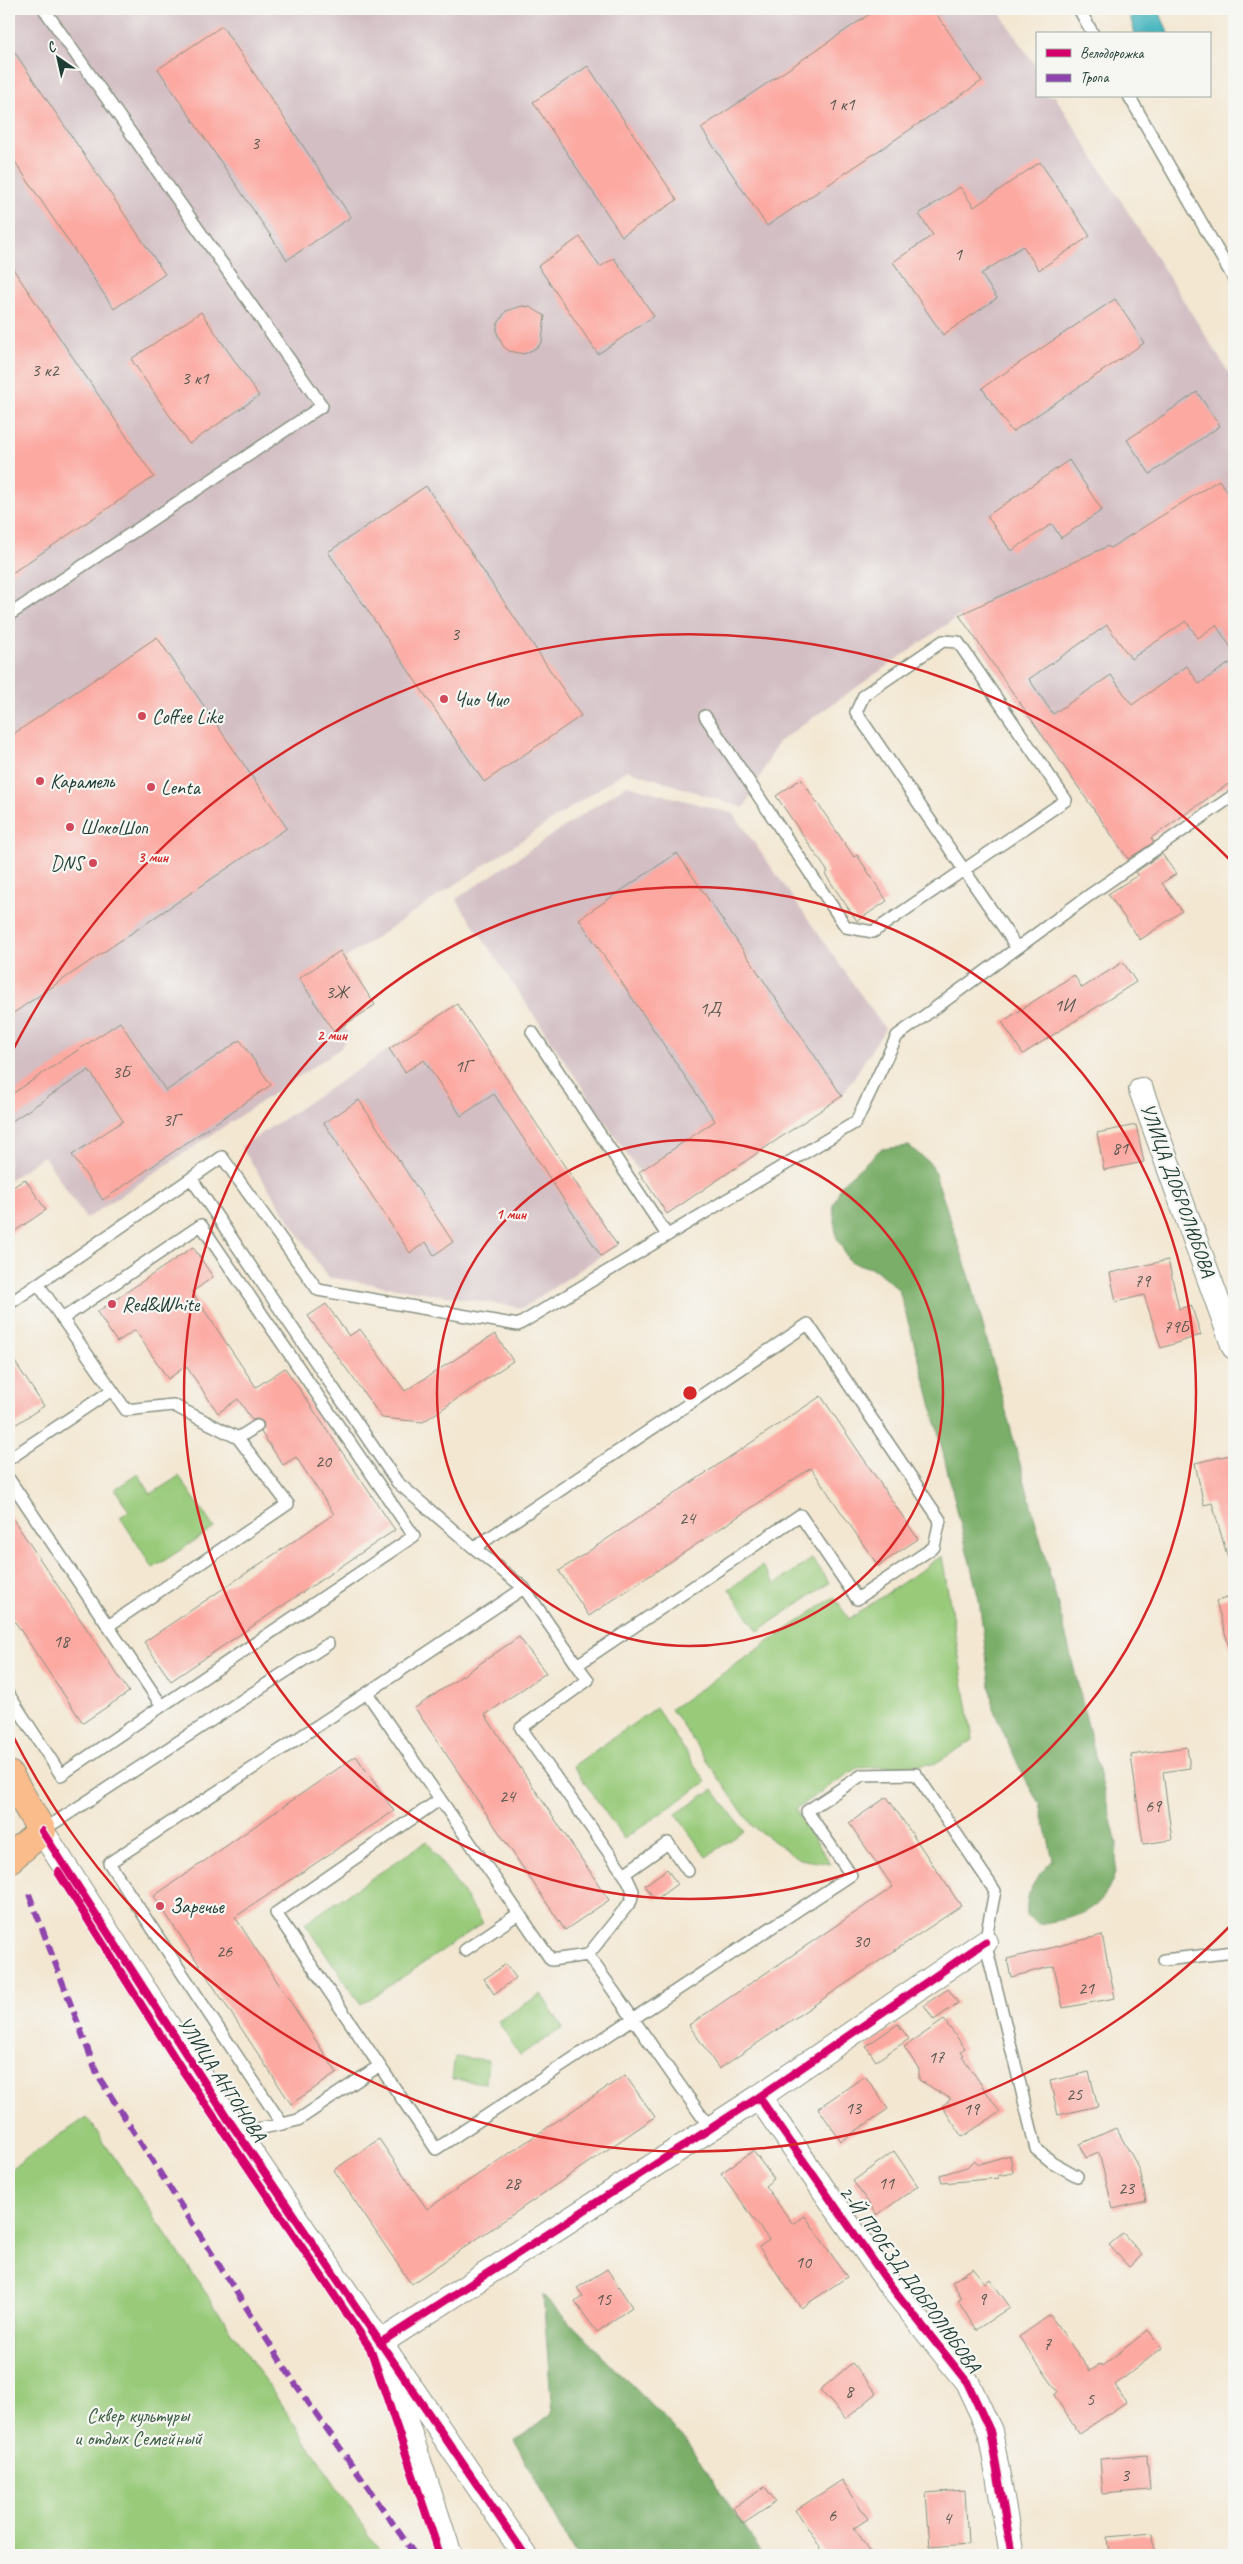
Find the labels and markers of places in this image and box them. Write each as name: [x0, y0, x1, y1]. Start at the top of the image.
place label: Чио Чио: [454, 687, 510, 712]
marker: Чио Чио: [438, 693, 450, 705]
place label: Coffee Like: [152, 704, 224, 729]
marker: Coffee Like: [136, 710, 148, 722]
place label: Карамель: [50, 769, 116, 794]
marker: Карамель: [34, 775, 46, 787]
place label: Lenta: [161, 775, 202, 800]
marker: Lenta: [145, 781, 157, 793]
place label: ШокоШоп: [80, 815, 149, 840]
marker: ШокоШоп: [64, 821, 76, 833]
place label: DNS: [50, 851, 86, 876]
marker: DNS: [87, 857, 99, 869]
place label: Red&White: [122, 1292, 201, 1317]
marker: Red&White: [106, 1298, 118, 1310]
centre of rings: [681, 1384, 699, 1402]
place label: Заречье: [170, 1894, 225, 1919]
marker: Заречье: [154, 1900, 166, 1912]

